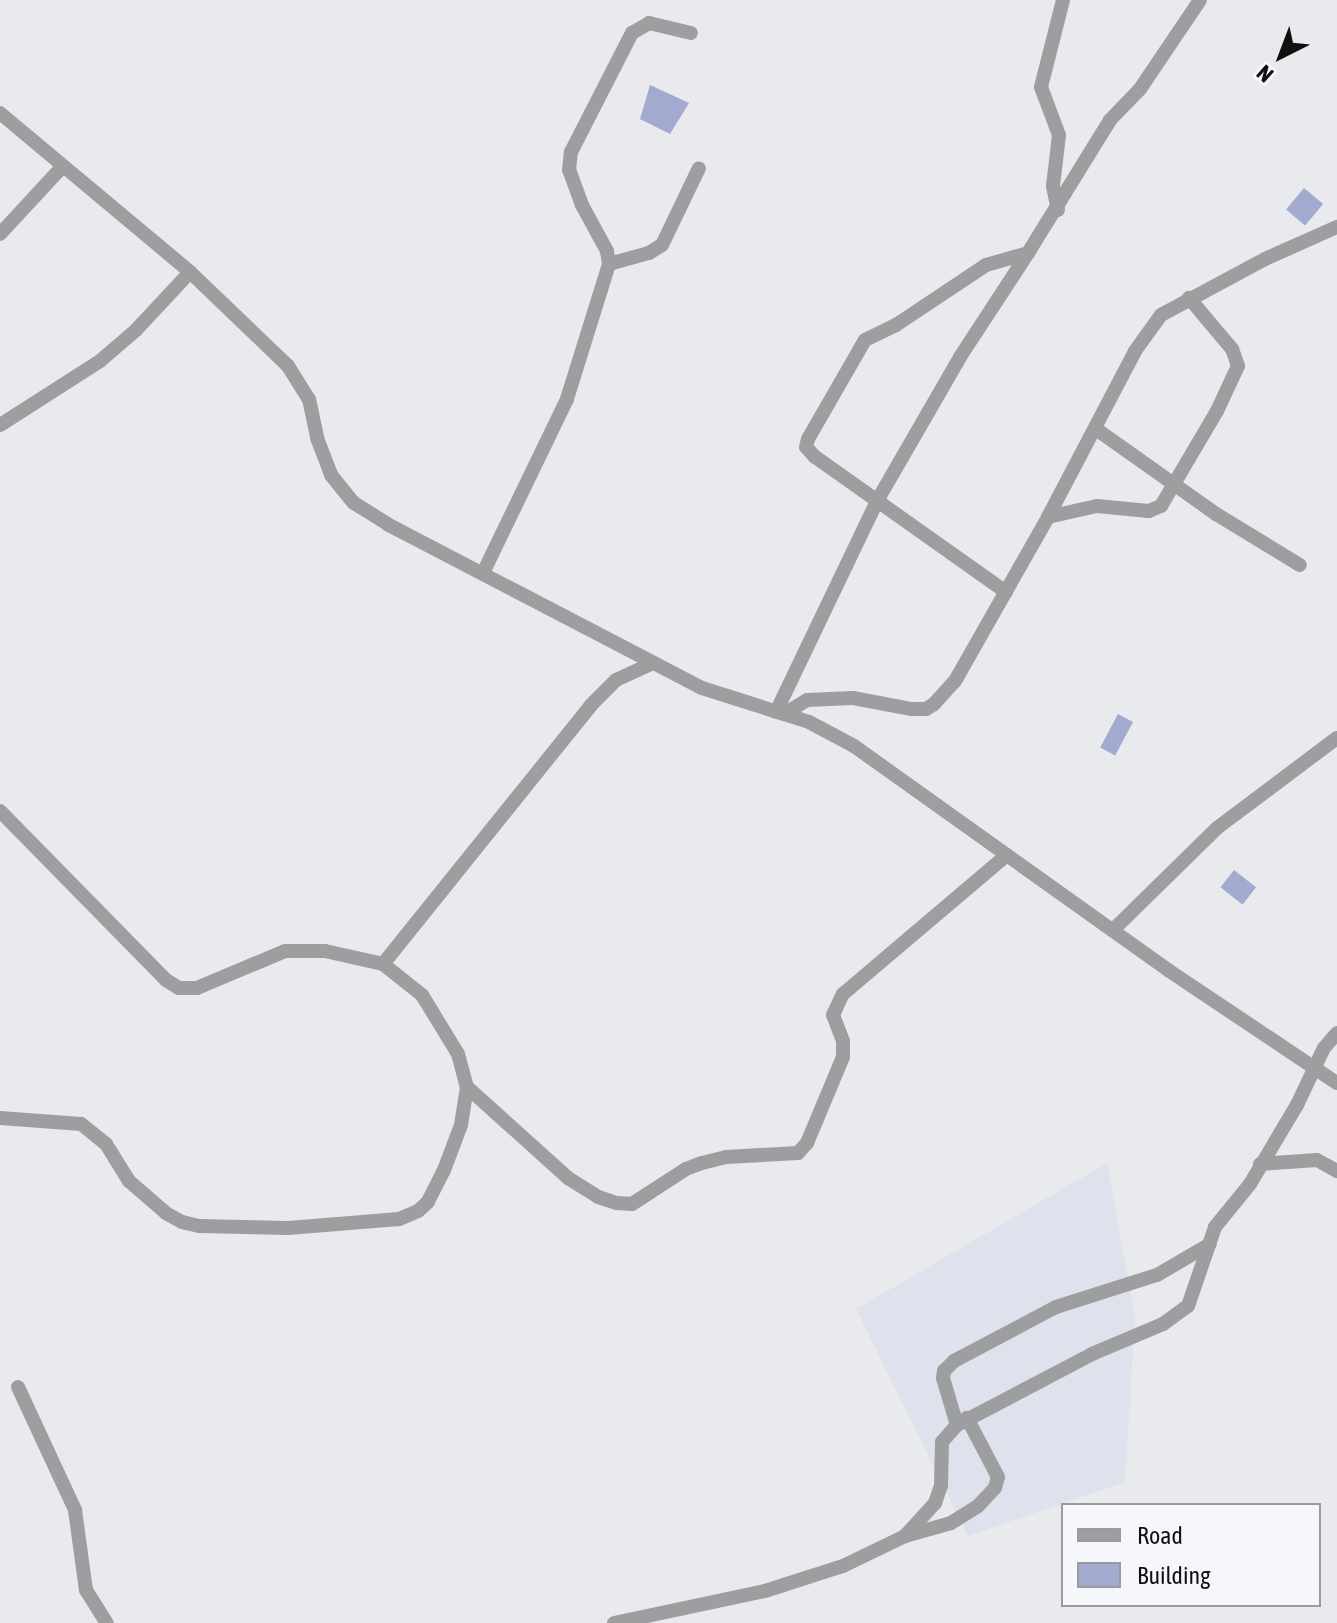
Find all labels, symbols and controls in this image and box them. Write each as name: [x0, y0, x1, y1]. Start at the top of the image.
north arrow: [1241, 16, 1321, 96]
text: N: [1251, 60, 1278, 88]
legend: [1061, 1503, 1321, 1607]
text: Road: [1137, 1522, 1183, 1549]
text: Building: [1137, 1562, 1210, 1589]

